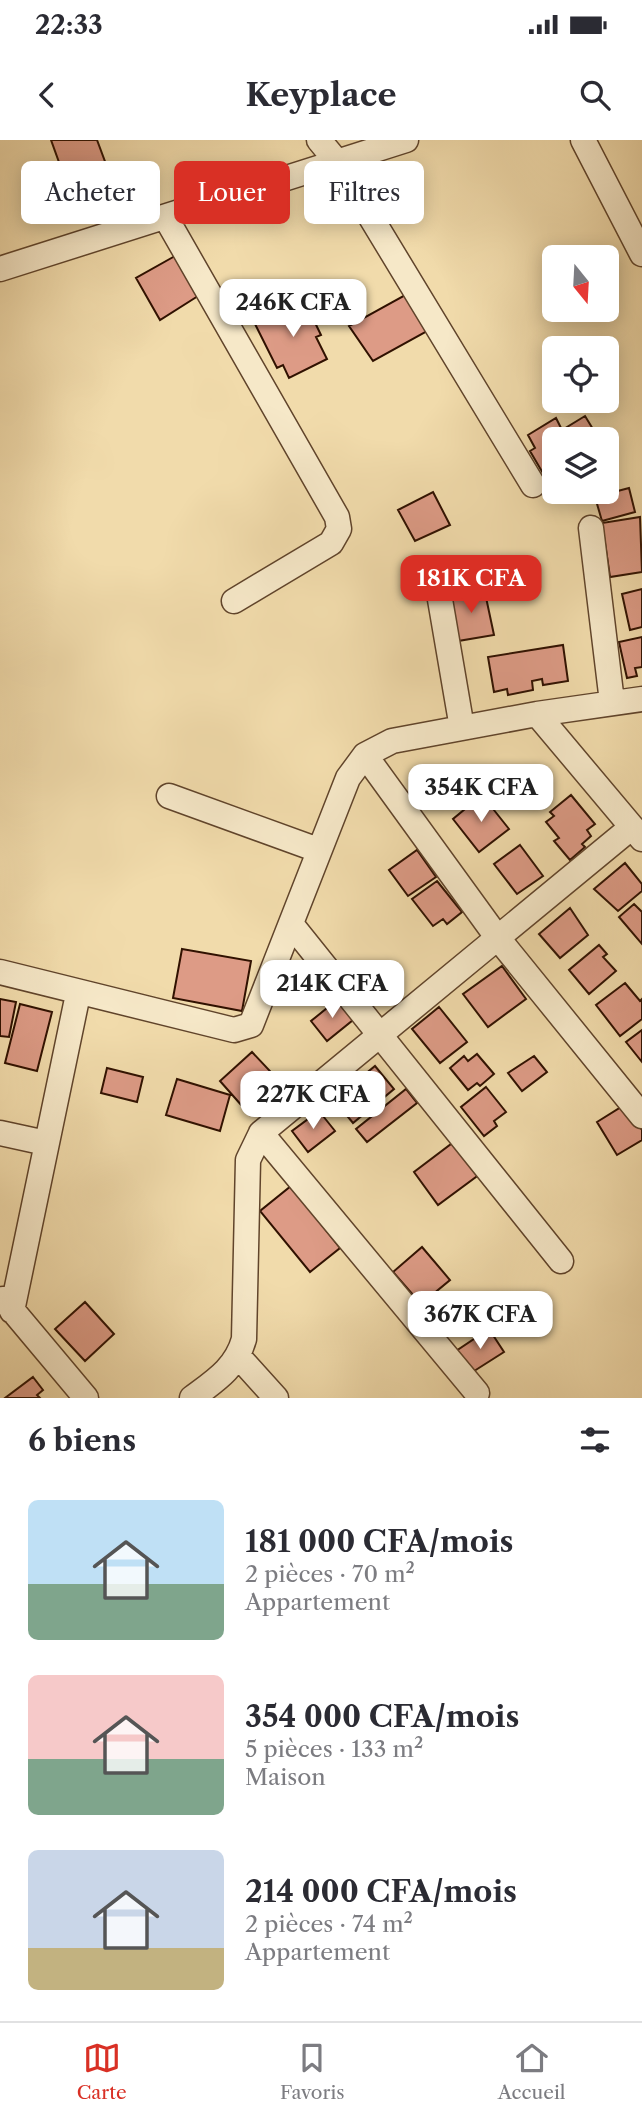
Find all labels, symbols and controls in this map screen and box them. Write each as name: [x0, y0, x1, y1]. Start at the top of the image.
text: 22:33: [35, 9, 103, 41]
text: Keyplace: [245, 75, 397, 114]
icon: back: [28, 76, 66, 114]
icon: search: [576, 76, 614, 114]
chip: Acheter: [21, 161, 160, 224]
chip: Louer: [174, 161, 290, 224]
chip: Filtres: [304, 161, 424, 224]
north arrow: [542, 245, 620, 322]
map controls: [542, 245, 619, 504]
pin: 246K CFA: [221, 280, 365, 339]
text: 246K CFA: [235, 288, 351, 316]
button: locate: [542, 336, 619, 413]
button: layers: [542, 427, 619, 504]
pin: 181K CFA: [399, 556, 543, 615]
text: 181K CFA: [417, 564, 525, 592]
pin: 354K CFA: [409, 764, 553, 824]
text: 354K CFA: [424, 773, 538, 801]
pin: 214K CFA: [260, 960, 404, 1020]
text: 214K CFA: [276, 969, 388, 997]
pin: 227K CFA: [241, 1072, 385, 1131]
text: 227K CFA: [256, 1080, 370, 1108]
pin: 367K CFA: [408, 1292, 552, 1351]
text: 367K CFA: [424, 1300, 536, 1328]
icon: filters: [576, 1421, 614, 1459]
text: 6 biens: [28, 1422, 136, 1459]
text: 181 000 CFA/mois: [245, 1523, 514, 1560]
icon: home: [84, 1528, 168, 1612]
text: 2 pièces · 70 m²: [245, 1560, 415, 1588]
text: Appartement: [245, 1588, 390, 1616]
text: 354 000 CFA/mois: [245, 1698, 519, 1735]
icon: home: [84, 1703, 168, 1787]
text: 5 pièces · 133 m²: [245, 1735, 423, 1763]
text: Maison: [245, 1763, 326, 1791]
text: 214 000 CFA/mois: [245, 1873, 517, 1910]
icon: home: [84, 1878, 168, 1962]
text: 2 pièces · 74 m²: [245, 1910, 413, 1938]
text: Appartement: [245, 1938, 390, 1966]
tab: Carte: [77, 2039, 127, 2104]
tab: Favoris: [280, 2039, 345, 2104]
tab: Accueil: [498, 2039, 565, 2104]

